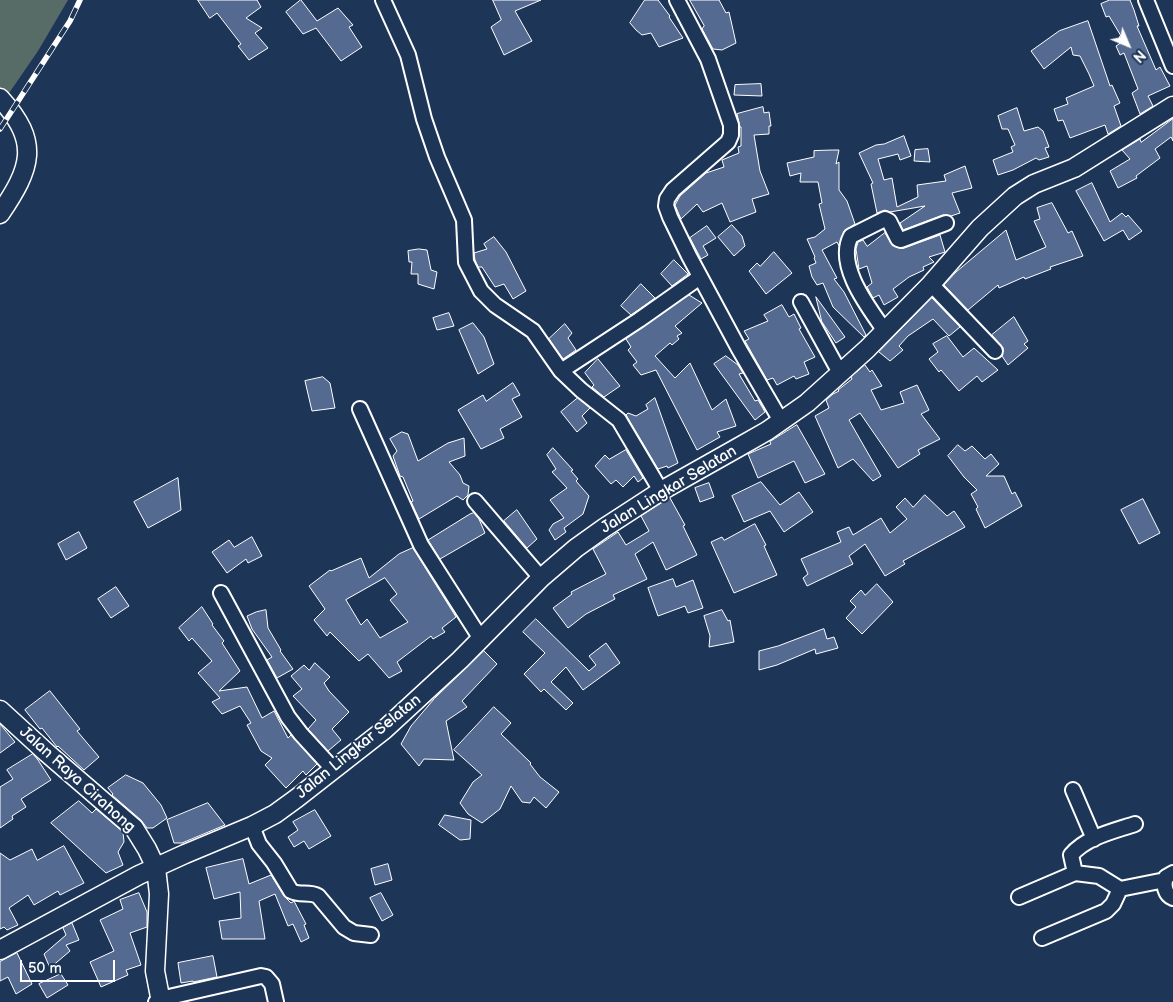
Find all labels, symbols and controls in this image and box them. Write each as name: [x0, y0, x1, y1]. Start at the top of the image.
north arrow: [1103, 20, 1153, 70]
text: N: [1129, 46, 1149, 66]
street label: Jalan Lingkar Selatan: [598, 442, 740, 538]
street label: Jalan Lingkar Selatan: [293, 691, 425, 803]
street label: Jalan Raya Cirahong: [15, 723, 139, 837]
scale bar: [22, 950, 118, 982]
text: 50 m: [28, 959, 62, 978]

